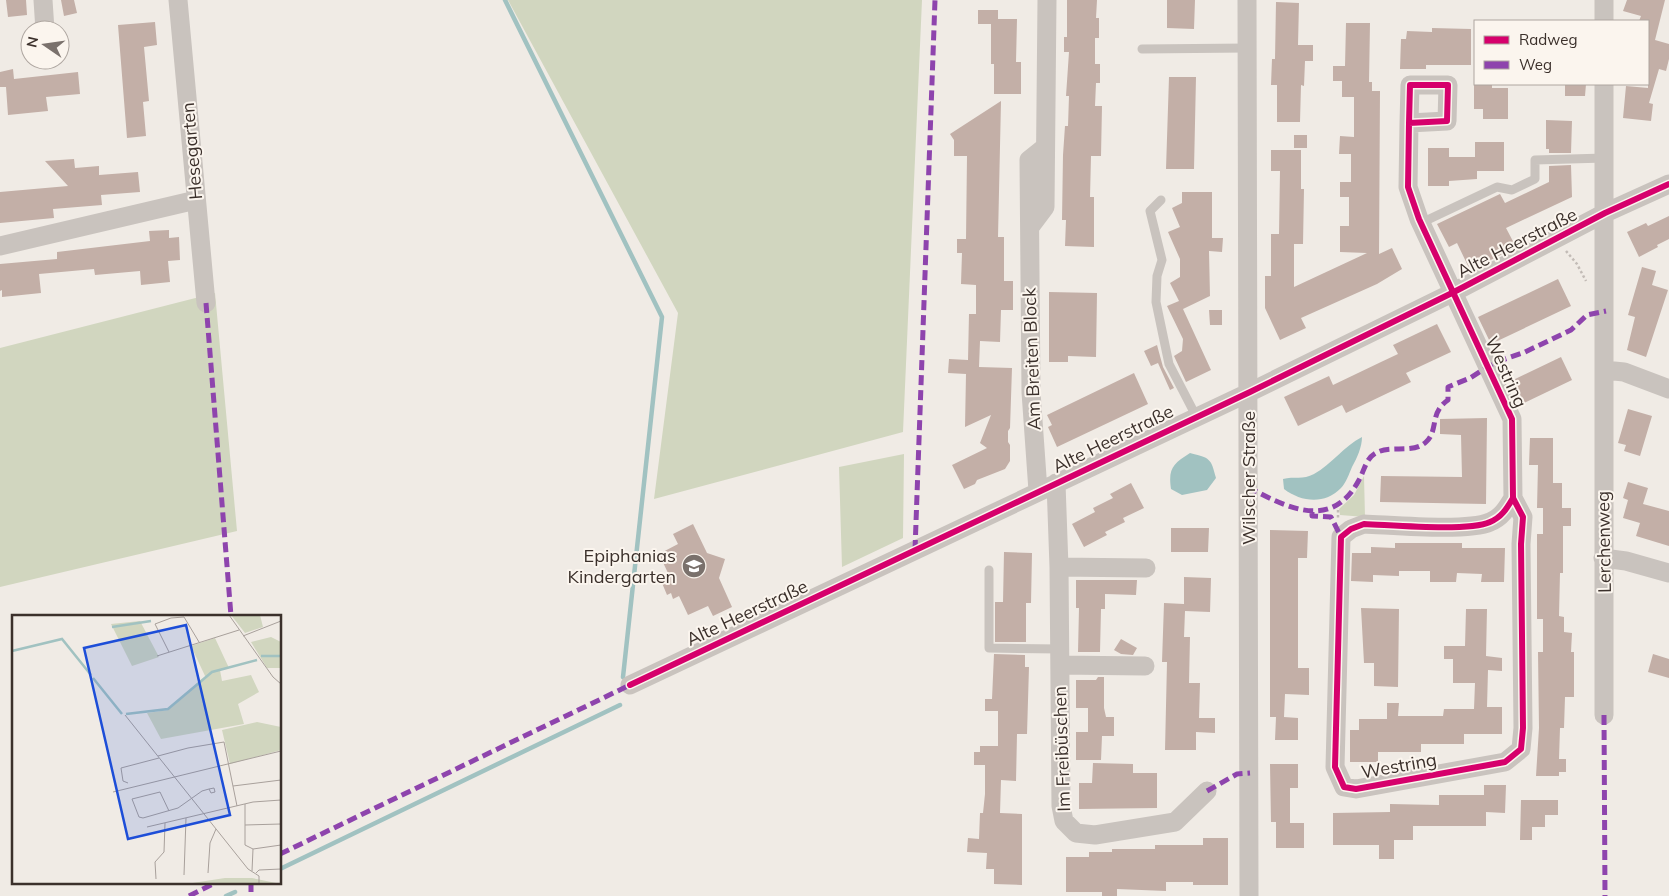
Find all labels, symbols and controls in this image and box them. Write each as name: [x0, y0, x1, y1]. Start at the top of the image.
north arrow: [20, 20, 70, 70]
legend: [1474, 20, 1649, 85]
text: Radweg: [1519, 30, 1577, 49]
text: N: [22, 35, 42, 49]
text: Weg: [1519, 55, 1552, 74]
street label: Hesegarten: [176, 101, 207, 201]
street label: Alte Heerstraße: [1453, 202, 1581, 283]
street label: Am Breiten Block: [1017, 287, 1045, 431]
street label: Westring: [1480, 332, 1532, 411]
street label: Alte Heerstraße: [1049, 399, 1177, 478]
street label: Wilscher Straße: [1237, 411, 1260, 545]
street label: Lerchenweg: [1591, 491, 1616, 593]
place label: Epiphanias Kindergarten: [568, 544, 676, 588]
school or university icon: Epiphanias Kindergarten: [681, 553, 707, 579]
street label: Alte Heerstraße: [682, 574, 811, 651]
inset map: [12, 615, 281, 884]
street label: Im Freibüschen: [1048, 686, 1075, 812]
street label: Westring: [1359, 748, 1438, 783]

